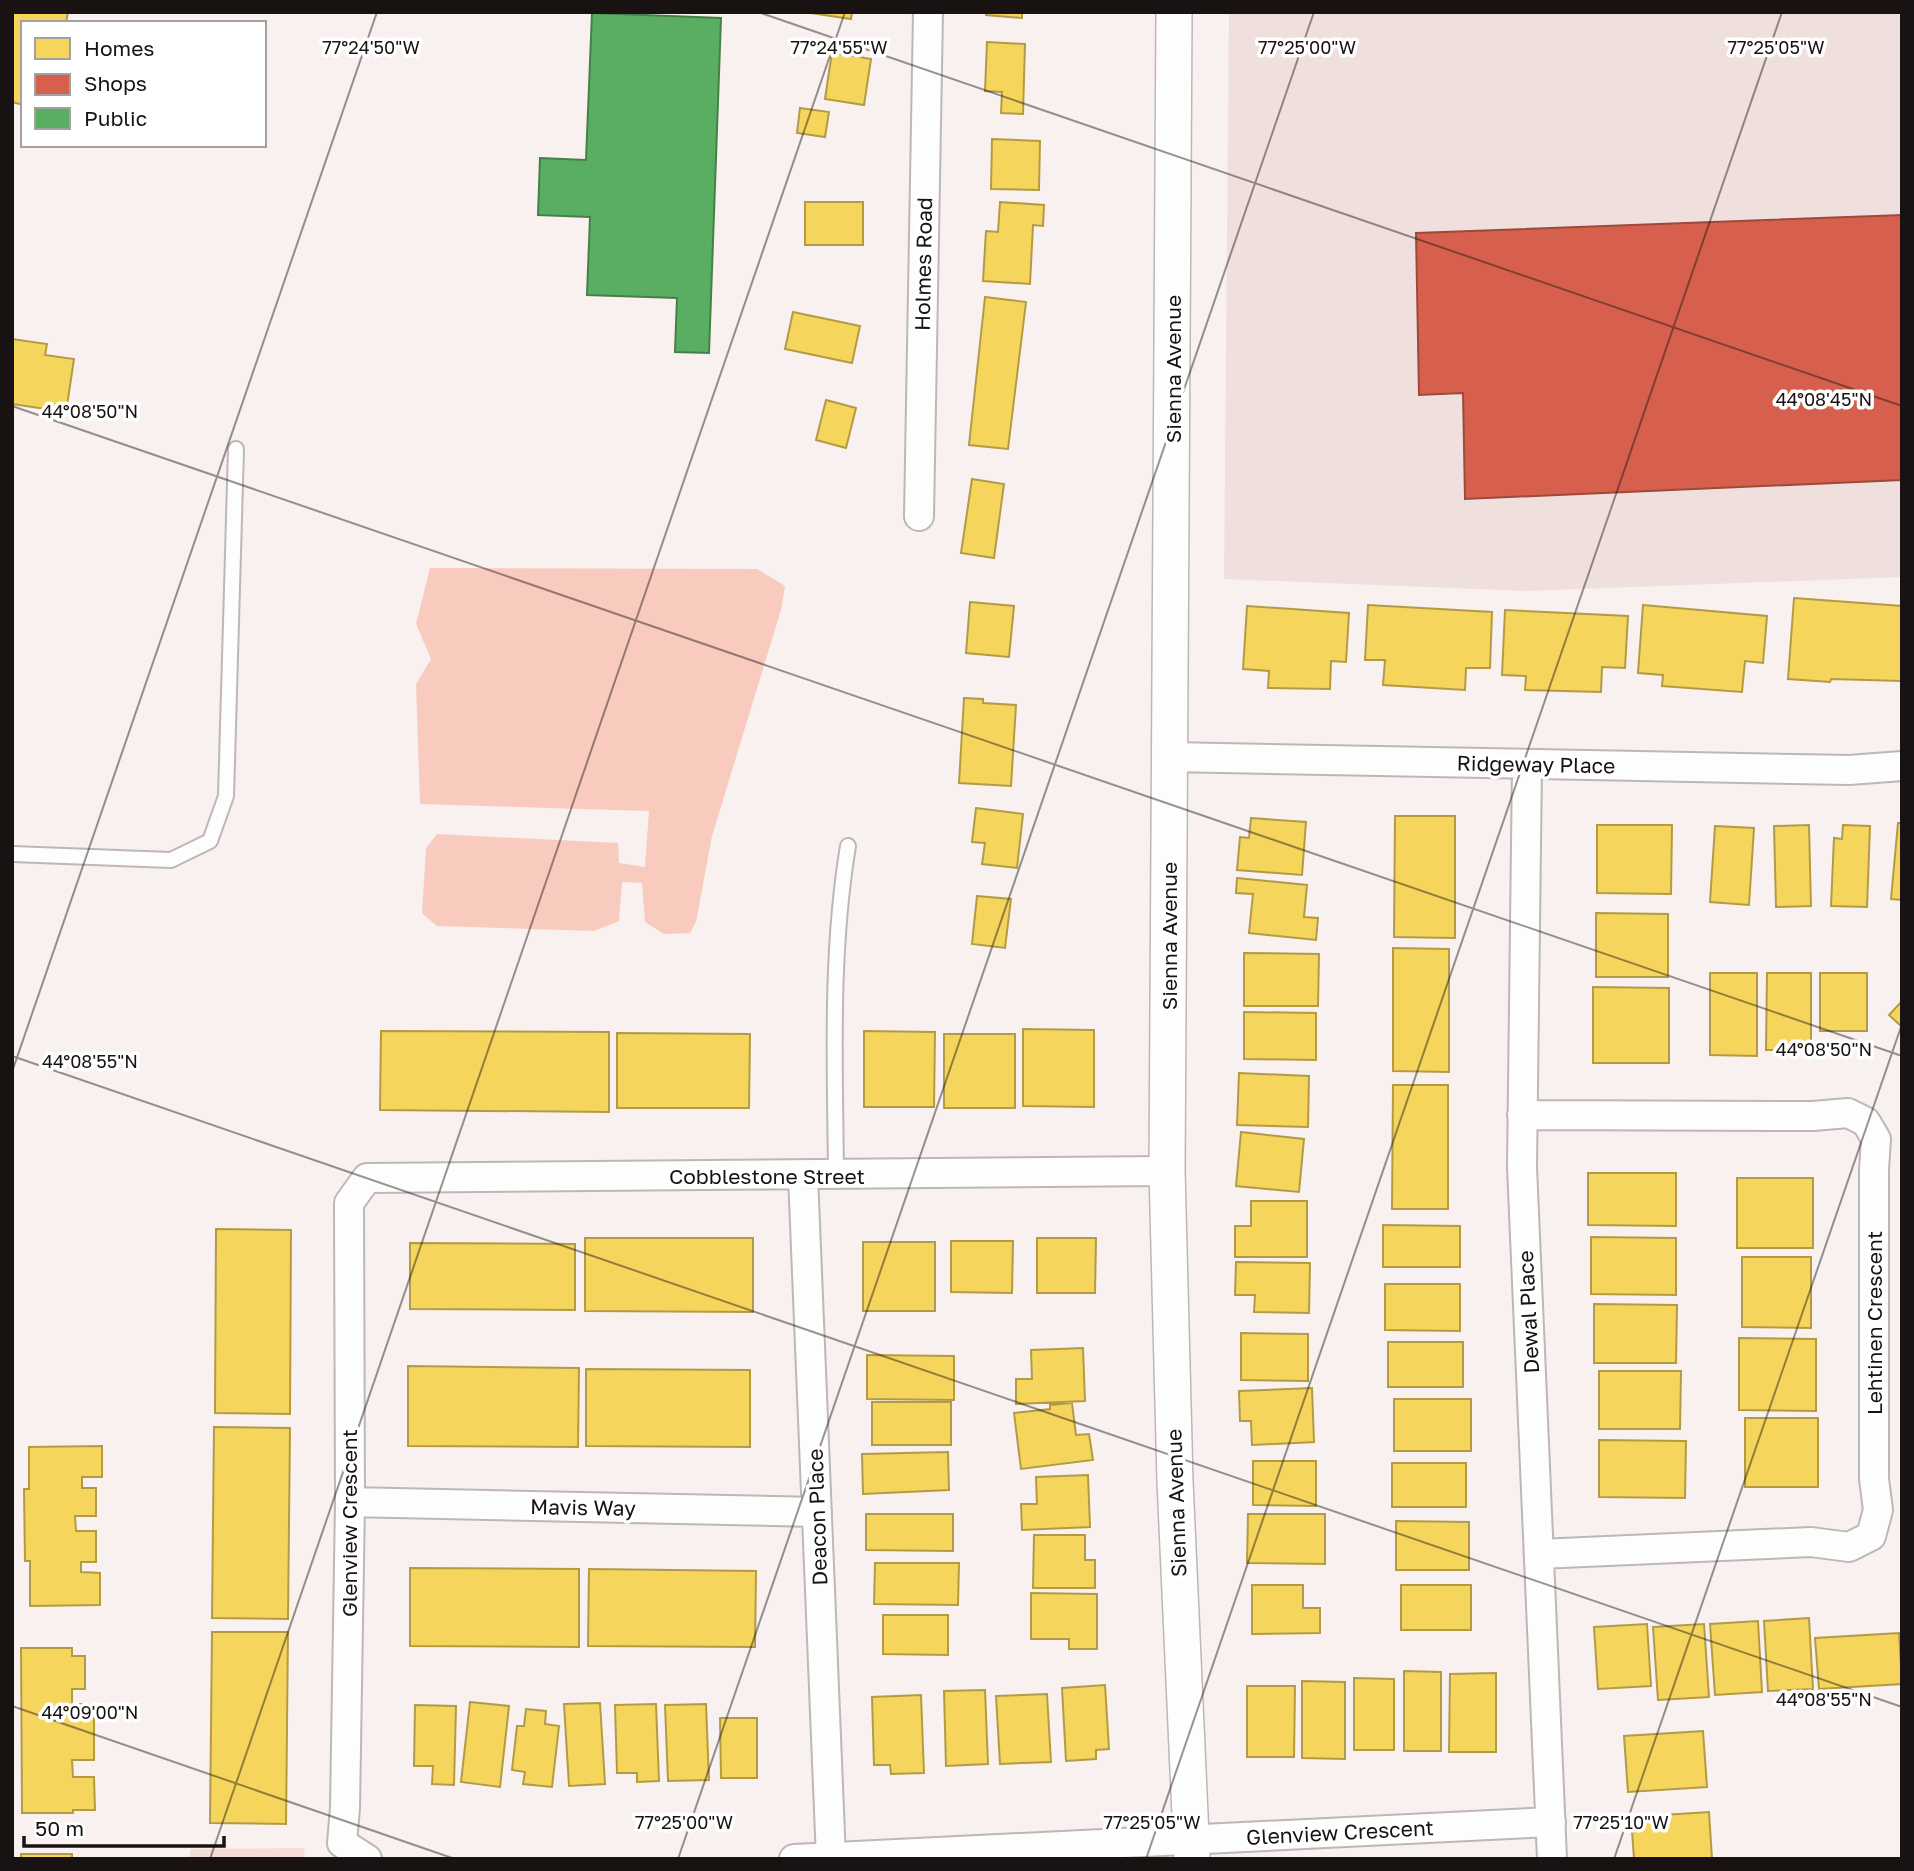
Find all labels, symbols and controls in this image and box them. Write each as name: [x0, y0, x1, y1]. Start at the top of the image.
legend: [21, 21, 266, 147]
text: Homes: [84, 35, 154, 61]
text: 77°24'50"W: [322, 36, 420, 58]
text: 77°24'55"W: [790, 36, 888, 58]
text: 77°25'00"W: [1258, 36, 1356, 58]
text: 77°25'05"W: [1727, 36, 1825, 58]
text: Shops: [84, 70, 147, 96]
text: Public: [84, 105, 147, 131]
street label: Holmes Road: [909, 197, 937, 331]
street label: Sienna Avenue: [1160, 295, 1186, 443]
text: 44°08'45"N: [1776, 388, 1872, 410]
text: 44°08'50"N: [42, 400, 138, 422]
street label: Ridgeway Place: [1456, 750, 1616, 778]
street label: Sienna Avenue: [1156, 862, 1182, 1010]
text: 44°08'50"N: [1776, 1038, 1872, 1060]
text: 44°08'55"N: [42, 1050, 138, 1072]
street label: Cobblestone Street: [669, 1163, 865, 1189]
street label: Lehtinen Crescent: [1861, 1231, 1887, 1415]
street label: Dewal Place: [1512, 1250, 1544, 1374]
street label: Sienna Avenue: [1160, 1428, 1192, 1578]
street label: Glenview Crescent: [336, 1429, 362, 1617]
street label: Deacon Place: [802, 1448, 832, 1586]
street label: Mavis Way: [530, 1493, 636, 1521]
text: 44°08'55"N: [1776, 1688, 1872, 1710]
text: 44°09'00"N: [41, 1701, 139, 1723]
scale bar: [24, 1804, 224, 1848]
text: 77°25'00"W: [635, 1811, 733, 1833]
text: 77°25'05"W: [1103, 1811, 1201, 1833]
text: 77°25'10"W: [1573, 1811, 1669, 1833]
street label: Glenview Crescent: [1245, 1814, 1435, 1850]
text: 50 m: [35, 1815, 84, 1841]

